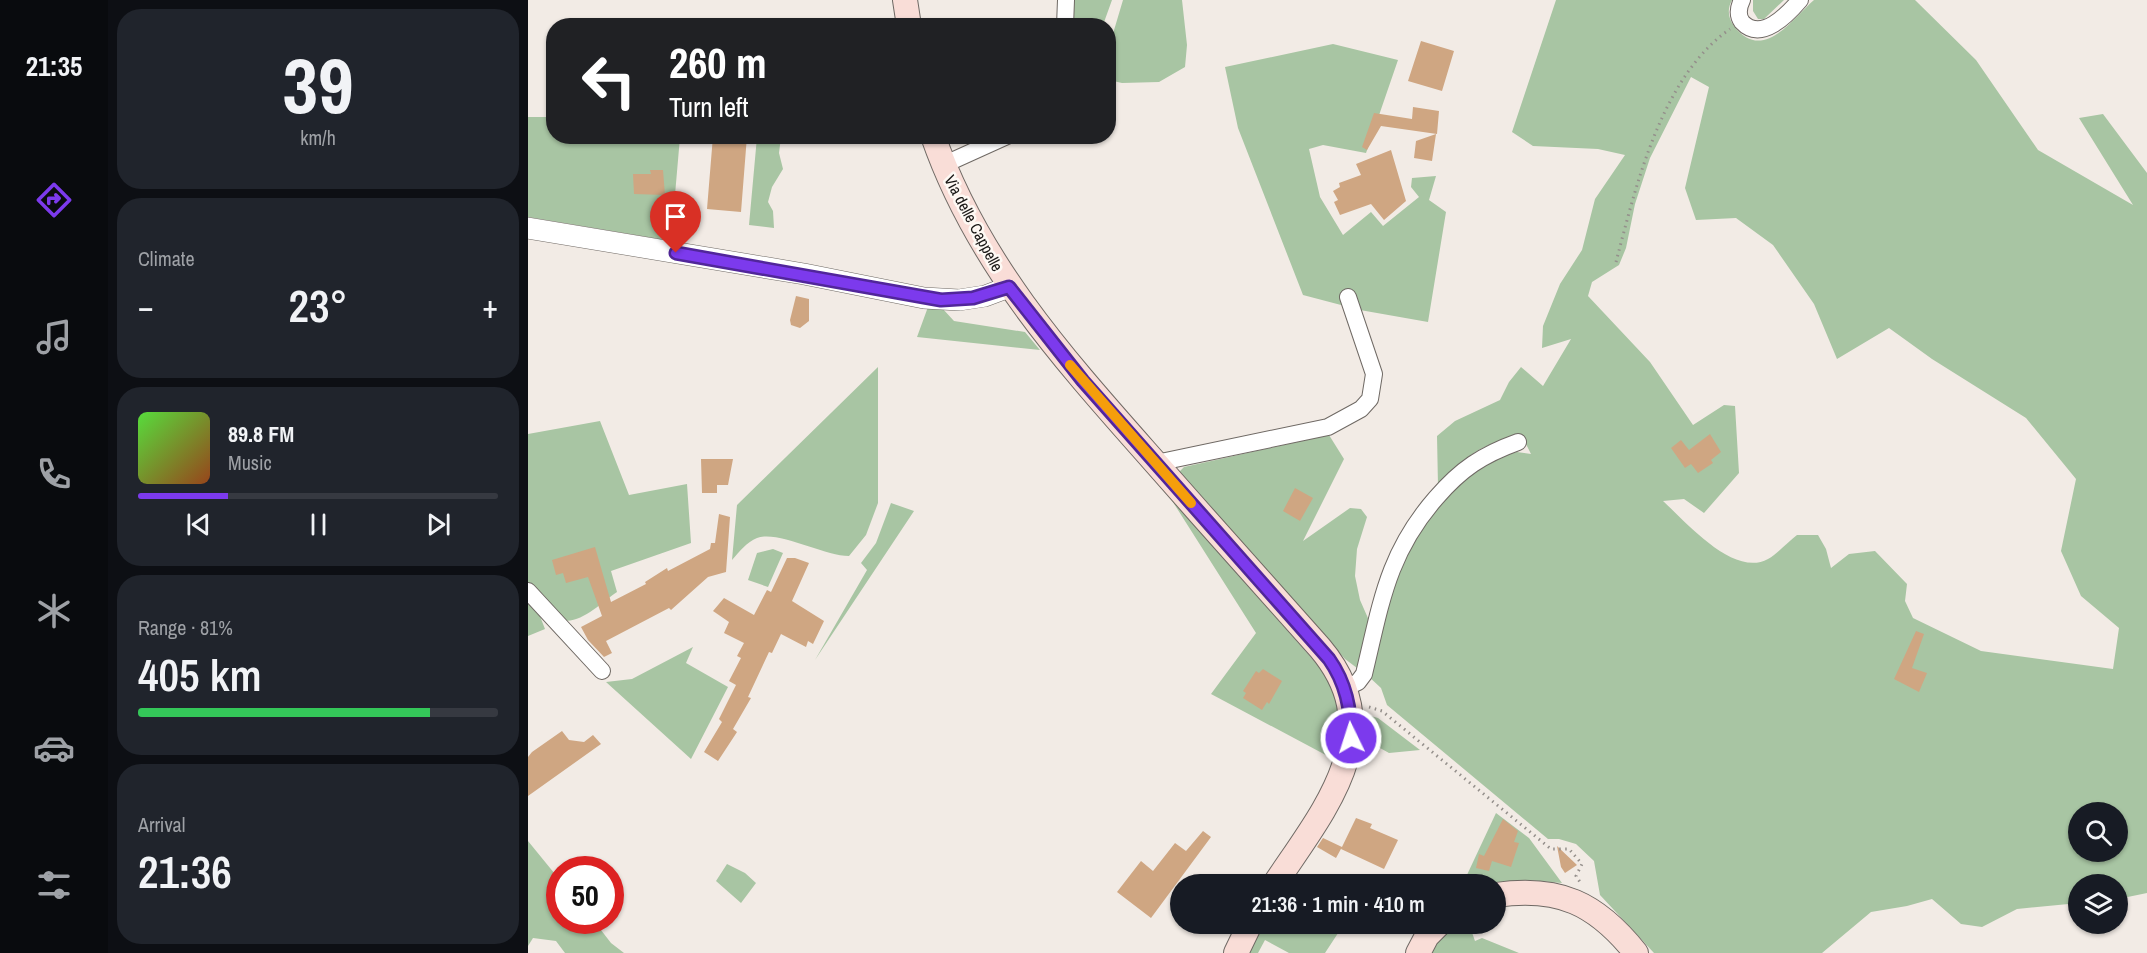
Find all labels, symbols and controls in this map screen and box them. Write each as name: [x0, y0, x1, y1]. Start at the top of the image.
text: 39: [282, 32, 354, 137]
text: 260 m: [669, 35, 767, 91]
icon: left: [570, 42, 648, 120]
text: 21:35: [26, 48, 82, 84]
text: Turn left: [669, 89, 748, 125]
text: km/h: [300, 124, 336, 151]
street label: Via delle Cappelle: [939, 171, 1009, 275]
icon: directions: [33, 179, 75, 221]
pin: [650, 191, 701, 253]
icon: arrive: [659, 200, 692, 233]
text: Climate: [138, 245, 195, 272]
text: 23°: [288, 275, 348, 336]
text: −: [138, 284, 154, 328]
text: +: [482, 284, 498, 328]
icon: music: [33, 316, 75, 358]
text: 89.8 FM: [228, 419, 294, 449]
text: Music: [228, 449, 272, 476]
icon: phone: [33, 453, 75, 495]
icon: previous: [182, 508, 215, 541]
icon: pause: [302, 508, 335, 541]
icon: next: [422, 508, 455, 541]
icon: climate: [33, 590, 75, 632]
text: Range · 81%: [138, 614, 233, 641]
text: 405 km: [138, 644, 262, 705]
position arrow: [1319, 706, 1383, 770]
icon: car: [33, 727, 75, 769]
map controls: [2068, 802, 2128, 934]
button: search: [2068, 802, 2128, 862]
text: Arrival: [138, 811, 185, 838]
text: 21:36: [138, 841, 232, 902]
speed limit sign: 50: [546, 856, 624, 934]
icon: filters: [33, 864, 75, 906]
button: layers: [2068, 874, 2128, 934]
text: 21:36 · 1 min · 410 m: [1251, 889, 1425, 919]

